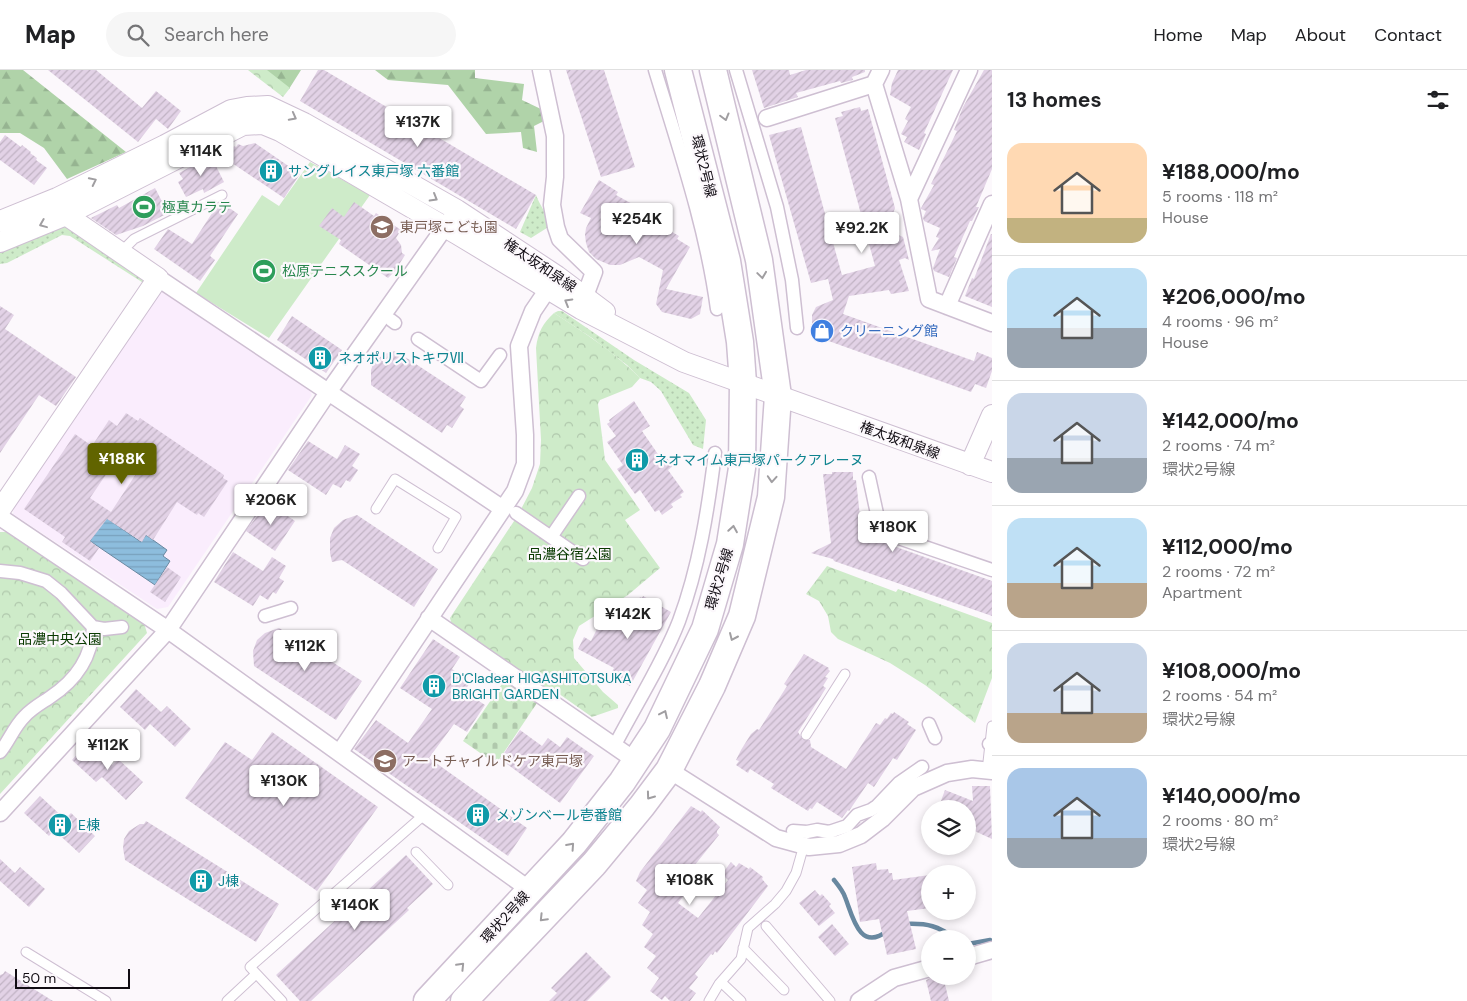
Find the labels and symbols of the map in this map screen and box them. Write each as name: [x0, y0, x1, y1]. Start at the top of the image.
pin: ¥137K: [383, 106, 453, 148]
one-way arrow: [288, 111, 297, 121]
one-way arrow: [719, 113, 730, 122]
street label: 環状2号線: [688, 133, 720, 199]
pin: ¥114K: [166, 134, 236, 177]
building icon: サングレイス東戸塚 六番館: [258, 158, 284, 184]
place label: サングレイス東戸塚 六番館: [288, 162, 459, 180]
one-way arrow: [88, 176, 97, 187]
one-way arrow: [429, 191, 438, 201]
sports icon: 極真カラテ: [131, 194, 157, 220]
place label: 極真カラテ: [162, 198, 232, 216]
pin: ¥254K: [602, 202, 672, 245]
pin: ¥92.2K: [821, 212, 903, 254]
school or university icon: 東戸塚こども園: [369, 214, 395, 240]
one-way arrow: [39, 218, 48, 229]
place label: 東戸塚こども園: [400, 218, 498, 236]
street label: 権太坂和泉線: [500, 234, 580, 296]
sports icon: 松原テニススクール: [251, 258, 277, 284]
place label: 松原テニススクール: [282, 262, 408, 280]
one-way arrow: [756, 271, 766, 280]
one-way arrow: [564, 298, 573, 308]
shop icon: クリーニング館: [809, 318, 835, 344]
place label: クリーニング館: [840, 322, 938, 340]
building icon: ネオポリストキワⅦ: [307, 345, 333, 371]
place label: ネオポリストキワⅦ: [338, 349, 464, 367]
street label: 権太坂和泉線: [857, 417, 943, 463]
pin: ¥188K: [87, 442, 157, 485]
building icon: ネオマイム東戸塚パークアレーヌ: [624, 447, 650, 473]
place label: ネオマイム東戸塚パークアレーヌ: [654, 451, 864, 469]
one-way arrow: [767, 476, 778, 484]
pin: ¥206K: [236, 484, 306, 526]
pin: ¥180K: [858, 510, 928, 553]
one-way arrow: [727, 525, 737, 534]
park label: 品濃谷宿公園: [528, 545, 612, 563]
street label: 環状2号線: [701, 546, 737, 612]
pin: ¥142K: [593, 598, 663, 640]
park label: 品濃中央公園: [18, 630, 102, 648]
pin: ¥112K: [270, 630, 340, 672]
one-way arrow: [729, 632, 740, 641]
place label: D'Cladear HIGASHITOTSUKA BRIGHT GARDEN: [452, 669, 632, 703]
building icon: D'Cladear HIGASHITOTSUKA BRIGHT GARDEN: [421, 673, 447, 699]
one-way arrow: [658, 710, 669, 719]
pin: ¥112K: [73, 728, 143, 771]
school or university icon: アートチャイルドケア東戸塚: [372, 748, 398, 774]
place label: アートチャイルドケア東戸塚: [402, 752, 583, 770]
pin: ¥130K: [249, 764, 319, 807]
one-way arrow: [647, 790, 656, 800]
building icon: メゾンベール壱番館: [465, 802, 491, 828]
place label: メゾンベール壱番館: [496, 806, 622, 824]
building icon: E棟: [47, 812, 73, 838]
place label: E棟: [78, 816, 100, 834]
one-way arrow: [565, 843, 573, 852]
pin: ¥108K: [655, 864, 725, 906]
building icon: J棟: [188, 868, 214, 894]
place label: J棟: [218, 872, 239, 890]
street label: 環状2号線: [477, 887, 533, 947]
pin: ¥140K: [320, 888, 390, 931]
one-way arrow: [540, 912, 549, 921]
one-way arrow: [455, 962, 464, 971]
scale bar: [15, 966, 130, 989]

